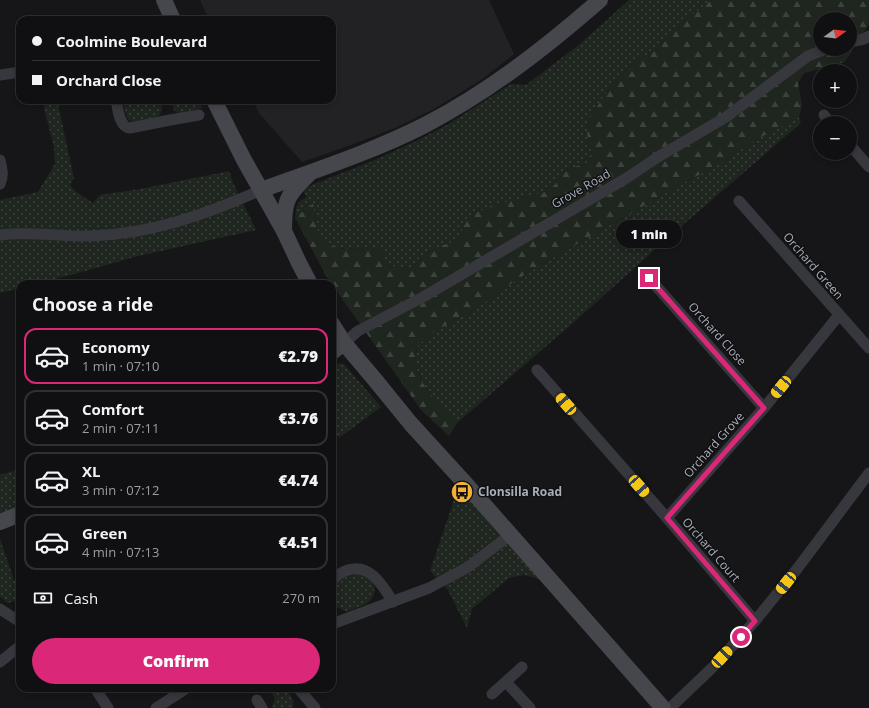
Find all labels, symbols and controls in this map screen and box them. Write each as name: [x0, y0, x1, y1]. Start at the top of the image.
north arrow: [813, 12, 857, 56]
map controls: [813, 12, 857, 160]
text: Coolmine Boulevard: [56, 31, 207, 51]
button: +: [813, 64, 857, 108]
text: Orchard Close: [56, 70, 161, 90]
button: −: [813, 116, 857, 160]
street label: Grove Road: [548, 165, 613, 212]
callout: 1 min: [616, 220, 682, 248]
text: 1 min: [631, 225, 667, 243]
street label: Orchard Green: [779, 228, 847, 303]
route end: [640, 269, 658, 287]
text: Choose a ride: [32, 292, 153, 316]
street label: Orchard Close: [684, 298, 751, 369]
text: Economy: [82, 337, 150, 357]
icon: car: [34, 338, 70, 374]
text: €2.79: [279, 346, 318, 366]
text: 1 min · 07:10: [82, 357, 159, 375]
car: [769, 374, 793, 400]
car: [554, 391, 578, 417]
text: Comfort: [82, 399, 144, 419]
icon: car: [34, 400, 70, 436]
text: €3.76: [279, 408, 318, 428]
street label: Orchard Grove: [680, 408, 748, 481]
text: 2 min · 07:11: [82, 419, 159, 437]
text: XL: [82, 461, 100, 481]
icon: car: [34, 462, 70, 498]
text: €4.74: [279, 470, 318, 490]
car: [627, 473, 651, 499]
bus stop icon: Clonsilla Road: [449, 479, 475, 505]
text: 3 min · 07:12: [82, 481, 159, 499]
place label: Clonsilla Road: [478, 483, 562, 500]
street label: Orchard Court: [678, 514, 744, 586]
text: Green: [82, 523, 127, 543]
icon: car: [34, 524, 70, 560]
text: €4.51: [279, 532, 318, 552]
text: 4 min · 07:13: [82, 543, 159, 561]
car: [774, 570, 798, 596]
icon: cash: [32, 587, 54, 609]
text: Cash: [64, 588, 98, 608]
text: 270 m: [282, 589, 320, 607]
route start: [732, 628, 750, 646]
button: Confirm: [32, 638, 320, 684]
car: [709, 644, 735, 670]

